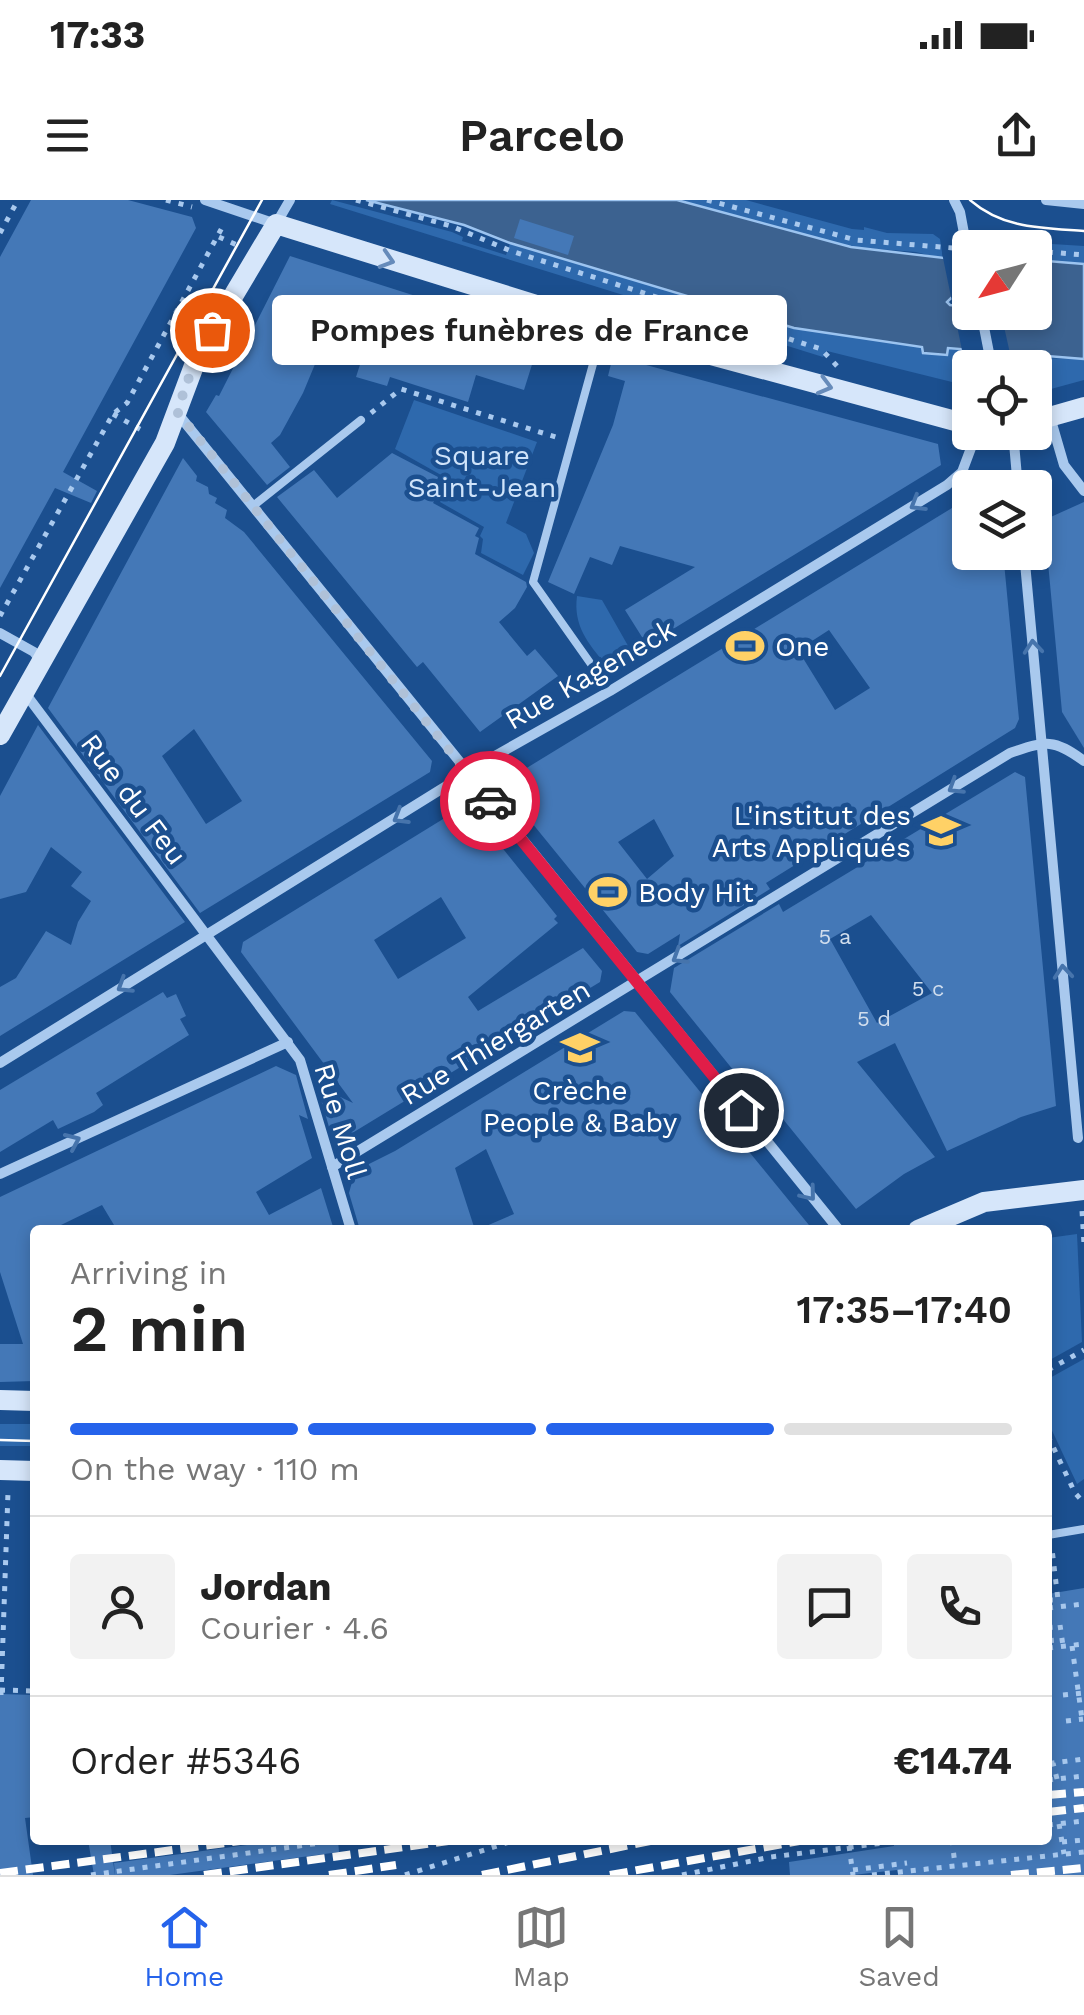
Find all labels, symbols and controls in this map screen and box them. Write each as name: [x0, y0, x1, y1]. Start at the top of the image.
text: 17:33: [50, 13, 145, 57]
icon: menu: [40, 108, 95, 163]
icon: share: [989, 108, 1044, 163]
text: Parcelo: [459, 109, 625, 162]
north arrow: [952, 230, 1052, 330]
map controls: [952, 230, 1052, 570]
one-way arrow: [378, 248, 395, 269]
pin: [170, 288, 255, 373]
callout: Pompes funèbres de France: [272, 295, 787, 365]
icon: bag: [185, 303, 240, 358]
text: Pompes funèbres de France: [310, 311, 749, 349]
button: locate: [952, 350, 1052, 450]
one-way arrow: [816, 374, 833, 395]
park label: Square Saint-Jean: [408, 439, 556, 504]
button: layers: [952, 470, 1052, 570]
one-way arrow: [910, 491, 928, 510]
street label: Rue Kageneck: [499, 612, 681, 737]
sports icon: One: [724, 625, 766, 667]
place label: One: [775, 630, 829, 663]
one-way arrow: [1022, 639, 1044, 655]
street label: Rue du Feu: [74, 728, 193, 871]
courier: [440, 751, 540, 851]
icon: car: [463, 774, 518, 829]
one-way arrow: [948, 774, 966, 793]
place label: L'institut des Arts Appliqués: [712, 799, 911, 864]
one-way arrow: [393, 805, 411, 824]
school or university icon: L'institut des Arts Appliqués: [920, 810, 962, 852]
sports icon: Body Hit: [587, 871, 629, 913]
place label: Body Hit: [638, 876, 754, 909]
house number: 5 a: [819, 924, 851, 949]
one-way arrow: [672, 945, 690, 964]
one-way arrow: [1052, 963, 1074, 979]
one-way arrow: [116, 973, 134, 992]
street label: Rue Thiergarten: [395, 973, 596, 1112]
house number: 5 c: [912, 976, 944, 1001]
house number: 5 d: [857, 1006, 891, 1031]
school or university icon: Crèche People & Baby: [559, 1027, 601, 1069]
street label: Rue Moll: [307, 1059, 374, 1183]
pin: [699, 1068, 784, 1153]
place label: Crèche People & Baby: [483, 1074, 678, 1139]
icon: home: [714, 1083, 769, 1138]
one-way arrow: [63, 1133, 81, 1153]
one-way arrow: [797, 1182, 815, 1200]
text: Arriving in: [70, 1254, 227, 1292]
text: 17:35–17:40: [796, 1288, 1012, 1332]
text: 2 min: [70, 1291, 248, 1367]
text: On the way · 110 m: [70, 1450, 360, 1488]
button: person: [70, 1554, 175, 1659]
button: chat: [777, 1554, 882, 1659]
button: phone: [907, 1554, 1012, 1659]
text: Jordan: [200, 1565, 332, 1609]
text: Courier · 4.6: [200, 1609, 389, 1647]
text: Order #5346: [70, 1739, 301, 1783]
text: €14.74: [893, 1739, 1012, 1783]
tab: Home: [144, 1900, 224, 1993]
tab: Map: [513, 1900, 570, 1993]
tab: Saved: [858, 1900, 940, 1993]

